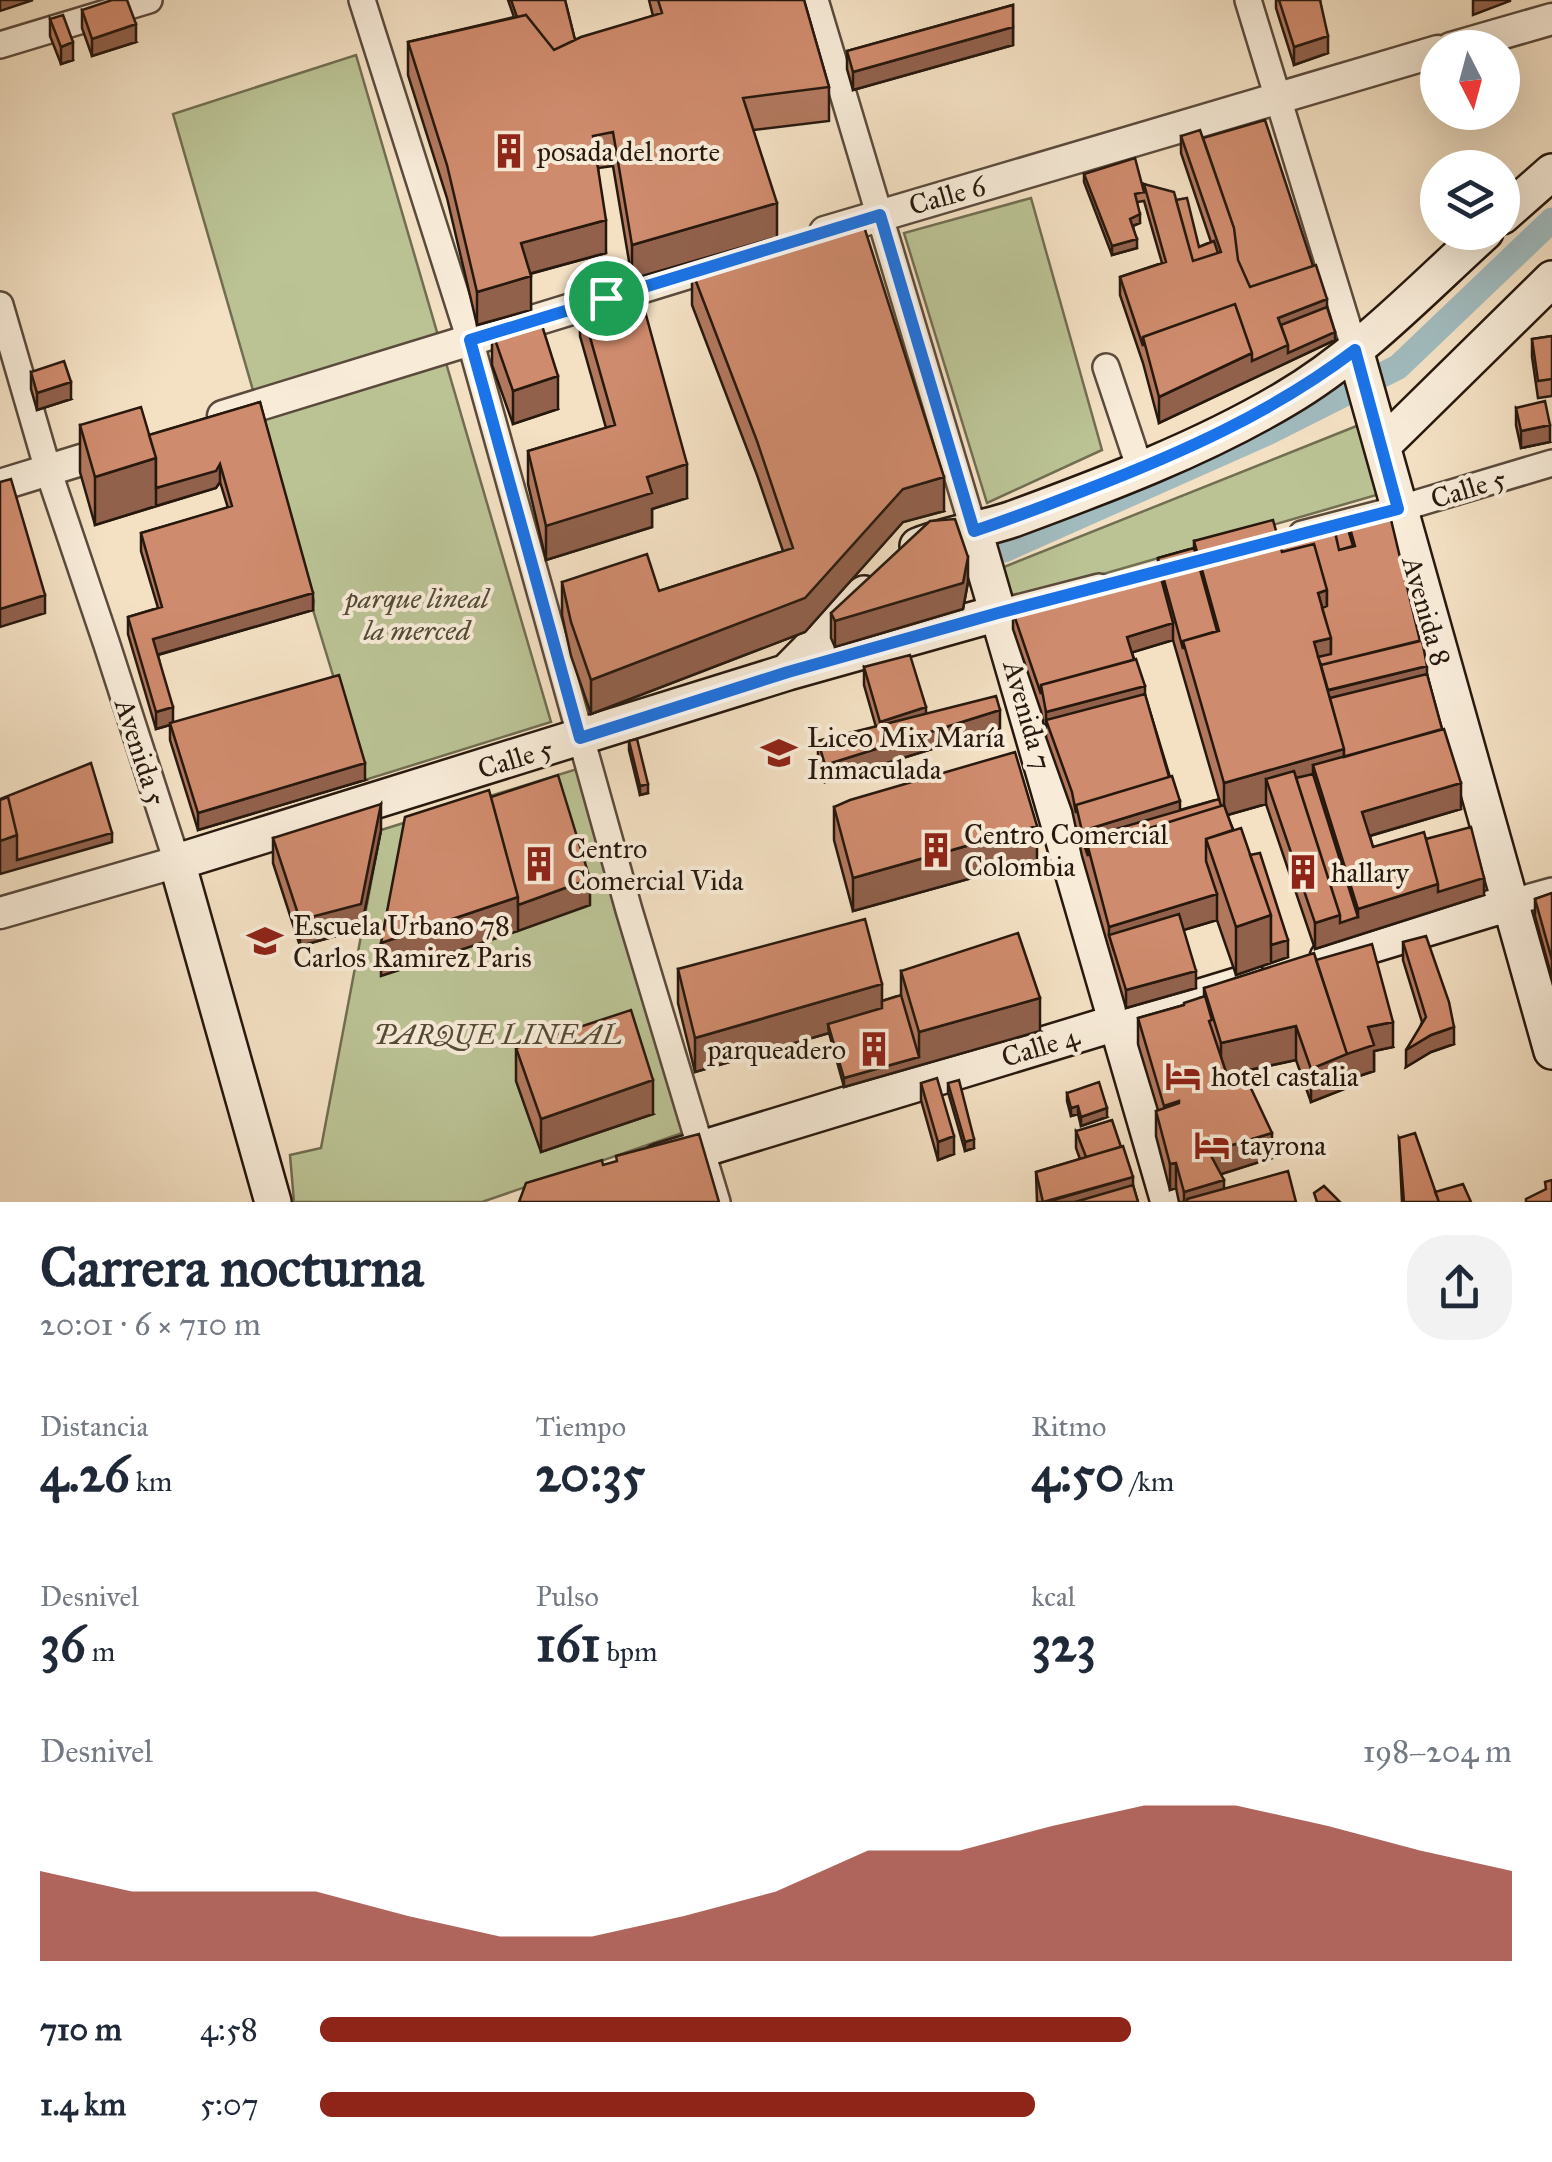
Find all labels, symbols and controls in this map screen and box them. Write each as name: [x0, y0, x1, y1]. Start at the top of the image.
north arrow: [1420, 30, 1520, 130]
map controls: [1420, 30, 1520, 250]
building icon: posada del norte: [490, 132, 528, 170]
place label: posada del norte: [536, 134, 720, 169]
button: layers: [1420, 150, 1520, 250]
street label: Calle 6: [905, 167, 991, 223]
pin: [564, 256, 649, 341]
icon: arrive: [579, 271, 634, 326]
street label: Calle 5: [1426, 461, 1510, 516]
street label: Avenida 8: [1394, 552, 1459, 670]
park label: parque lineal la merced: [342, 581, 491, 648]
street label: Avenida 7: [995, 655, 1060, 774]
street label: Avenida 5: [107, 693, 174, 810]
place label: Liceo Mix María Inmaculada: [807, 720, 1005, 787]
street label: Calle 5: [473, 731, 557, 786]
school or university icon: Liceo Mix María Inmaculada: [760, 734, 798, 772]
place label: Centro Comercial Colombia: [964, 817, 1169, 884]
place label: Centro Comercial Vida: [567, 831, 744, 898]
building icon: Centro Comercial Colombia: [917, 831, 955, 869]
building icon: Centro Comercial Vida: [520, 845, 558, 883]
building icon: hallary: [1284, 853, 1322, 891]
place label: hallary: [1331, 855, 1410, 890]
place label: Escuela Urbano 78 Carlos Ramirez Paris: [293, 908, 532, 975]
school or university icon: Escuela Urbano 78 Carlos Ramirez Paris: [246, 922, 284, 960]
park label: PARQUE LINEAL: [374, 1017, 622, 1052]
street label: Calle 4: [997, 1018, 1084, 1075]
building icon: parqueadero: [855, 1030, 893, 1068]
place label: parqueadero: [707, 1032, 846, 1067]
hotel icon: hotel castalia: [1164, 1057, 1202, 1095]
place label: hotel castalia: [1211, 1059, 1359, 1094]
hotel icon: tayrona: [1193, 1126, 1231, 1164]
place label: tayrona: [1240, 1128, 1326, 1163]
text: Carrera nocturna: [40, 1234, 424, 1301]
button: share: [1407, 1235, 1512, 1340]
text: 20:01 · 6 × 710 m: [40, 1305, 261, 1344]
text: Distancia: [40, 1409, 148, 1444]
text: Tiempo: [536, 1409, 626, 1444]
text: Ritmo: [1031, 1409, 1106, 1444]
text: 4.26: [40, 1444, 130, 1505]
text: 20:35: [536, 1444, 645, 1505]
text: 4:50: [1031, 1444, 1124, 1505]
text: km: [130, 1464, 172, 1499]
text: /km: [1124, 1464, 1174, 1499]
text: Desnivel: [40, 1579, 139, 1614]
text: Pulso: [536, 1579, 599, 1614]
text: kcal: [1031, 1579, 1075, 1614]
text: 36: [40, 1614, 86, 1675]
text: 161: [536, 1614, 600, 1675]
text: 323: [1031, 1614, 1096, 1675]
text: m: [86, 1634, 115, 1669]
text: bpm: [600, 1634, 657, 1669]
text: Desnivel: [40, 1732, 153, 1771]
text: 198–204 m: [1363, 1732, 1512, 1771]
text: 710 m: [40, 2010, 122, 2049]
text: 4:58: [200, 2010, 258, 2049]
text: 1.4 km: [40, 2085, 126, 2124]
text: 5:07: [200, 2085, 259, 2124]

